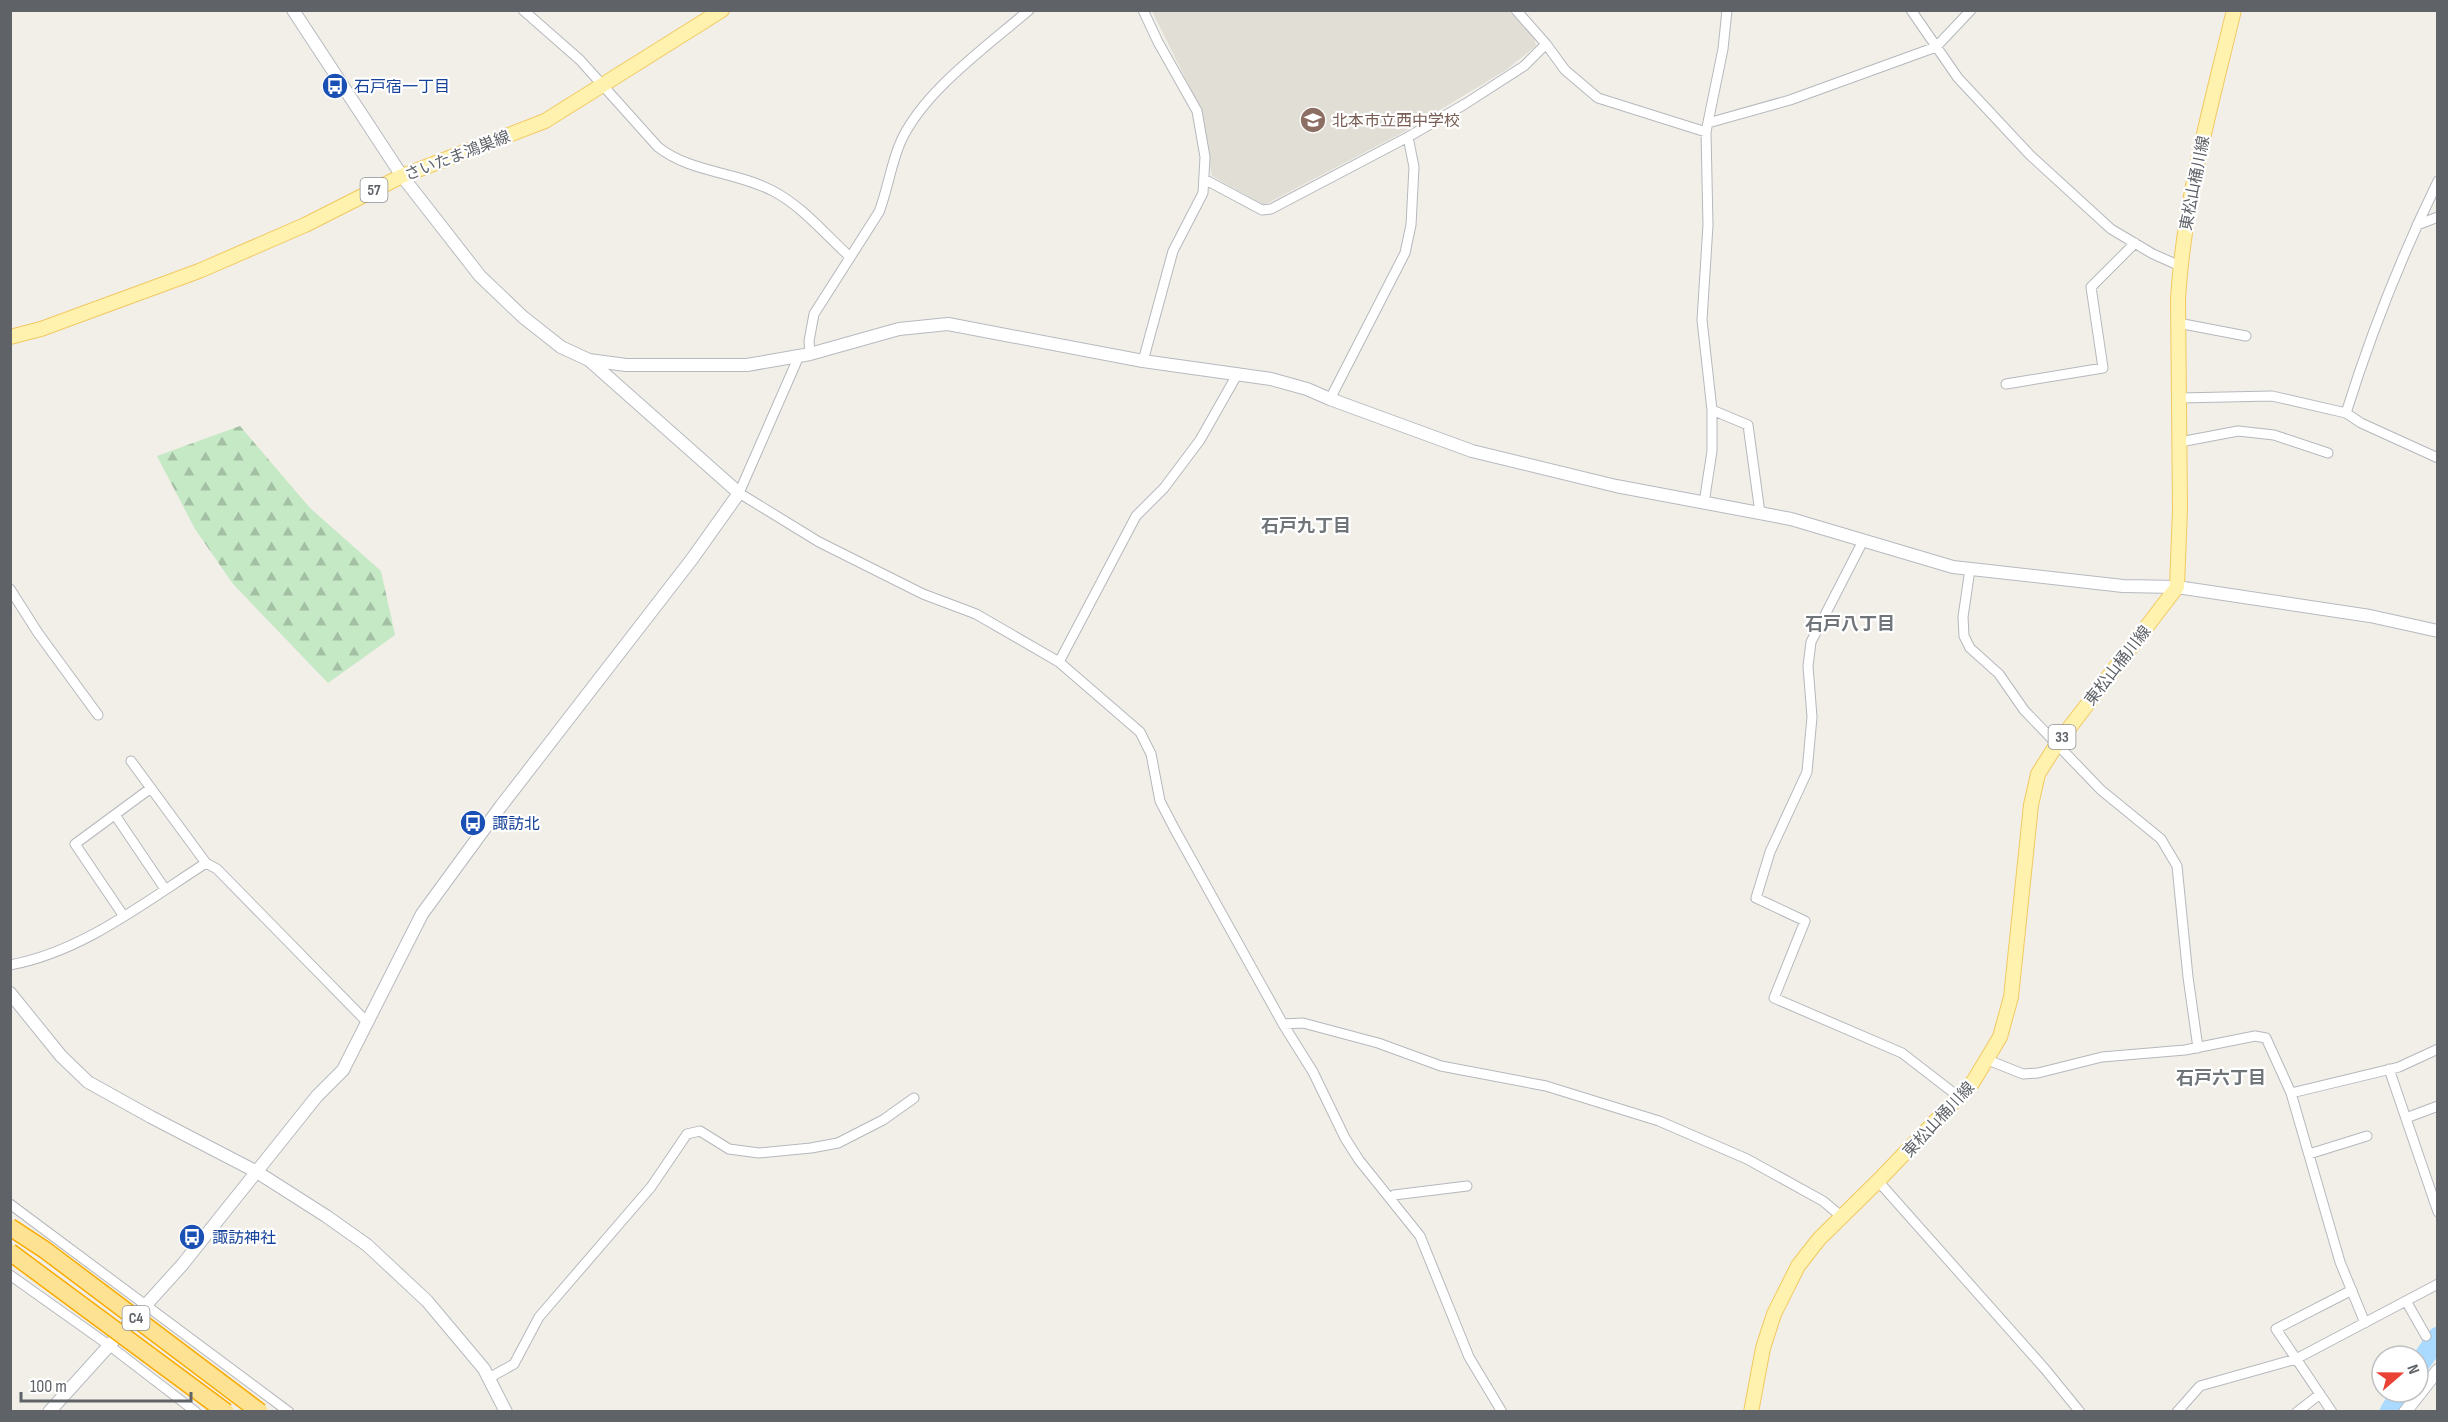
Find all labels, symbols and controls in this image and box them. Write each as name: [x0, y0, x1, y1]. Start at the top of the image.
bus stop icon: 石戸宿一丁目: [320, 71, 350, 101]
place label: 石戸宿一丁目: [354, 78, 450, 97]
school or university icon: 北本市立西中学校: [1298, 105, 1328, 135]
place label: 北本市立西中学校: [1332, 112, 1460, 131]
street label: さいたま鴻巣線: [402, 128, 513, 185]
street label: 東松山桶川線: [2177, 134, 2214, 232]
road number: 57: [360, 178, 388, 202]
district label: 石戸九丁目: [1261, 516, 1351, 537]
district label: 石戸八丁目: [1805, 614, 1895, 635]
street label: 東松山桶川線: [2081, 622, 2155, 710]
road number: 33: [2048, 725, 2076, 749]
bus stop icon: 諏訪北: [458, 808, 488, 838]
place label: 諏訪北: [492, 815, 540, 834]
district label: 石戸六丁目: [2176, 1068, 2266, 1089]
street label: 東松山桶川線: [1899, 1078, 1979, 1162]
bus stop icon: 諏訪神社: [177, 1222, 207, 1252]
place label: 諏訪神社: [212, 1229, 276, 1248]
road number: C4: [122, 1306, 150, 1330]
north arrow: [2370, 1344, 2430, 1404]
text: N: [2402, 1362, 2423, 1377]
scale bar: [21, 1365, 190, 1403]
text: 100 m: [30, 1376, 67, 1397]

